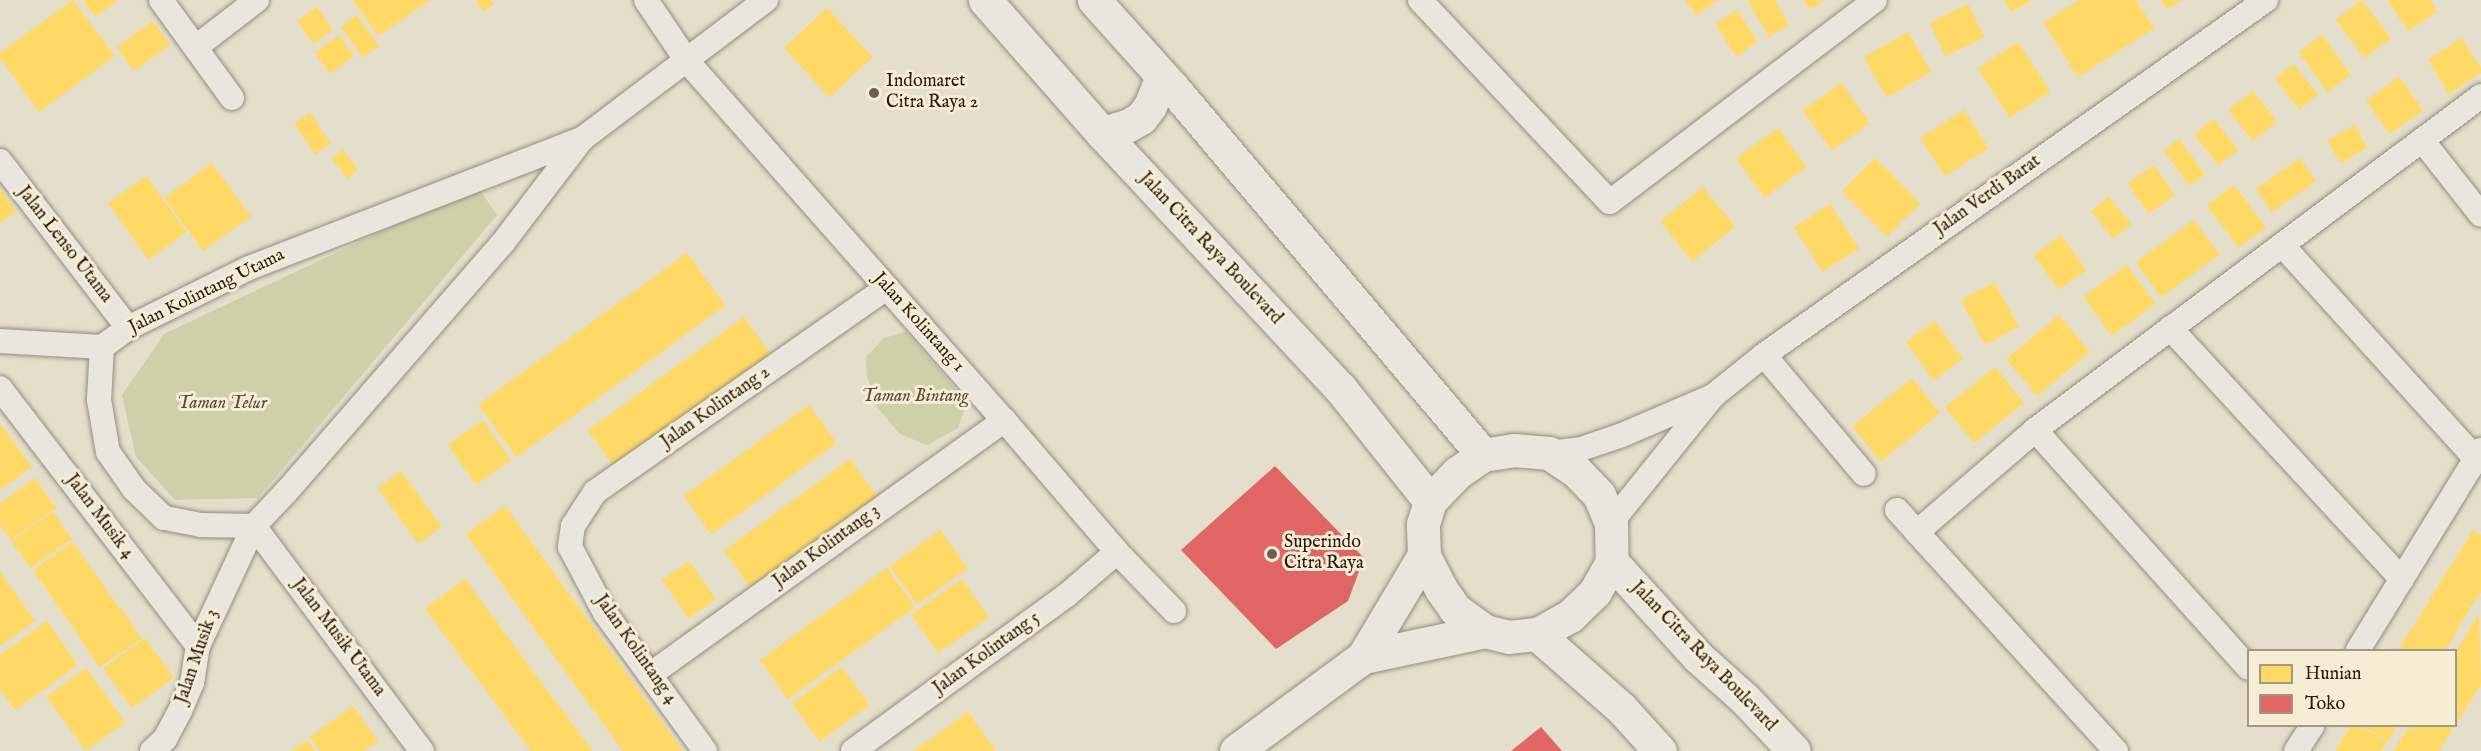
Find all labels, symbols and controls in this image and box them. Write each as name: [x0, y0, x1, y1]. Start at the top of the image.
place label: Indomaret Citra Raya 2: [886, 72, 978, 115]
marker: Indomaret Citra Raya 2: [867, 86, 881, 100]
street label: Jalan Verdi Barat: [1931, 151, 2045, 241]
street label: Jalan Citra Raya Boulevard: [1134, 168, 1286, 330]
street label: Jalan Lenso Utama: [12, 182, 116, 308]
street label: Jalan Kolintang Utama: [126, 245, 288, 339]
street label: Jalan Kolintang 1: [868, 269, 968, 377]
street label: Jalan Kolintang 2: [657, 362, 775, 454]
park label: Taman Bintang: [862, 386, 968, 408]
park label: Taman Telur: [177, 393, 267, 415]
street label: Jalan Musik 4: [60, 470, 138, 564]
street label: Jalan Kolintang 3: [769, 501, 885, 593]
place label: Superindo Citra Raya: [1284, 533, 1364, 576]
marker: Superindo Citra Raya: [1265, 547, 1279, 561]
street label: Jalan Musik Utama: [287, 575, 389, 701]
street label: Jalan Citra Raya Boulevard: [1626, 577, 1780, 737]
street label: Jalan Kolintang 4: [589, 591, 681, 709]
street label: Jalan Musik 3: [172, 607, 224, 707]
street label: Jalan Kolintang 5: [929, 608, 1045, 700]
legend: [2247, 649, 2457, 727]
text: Hunian: [2305, 663, 2361, 686]
text: Toko: [2305, 693, 2345, 716]

